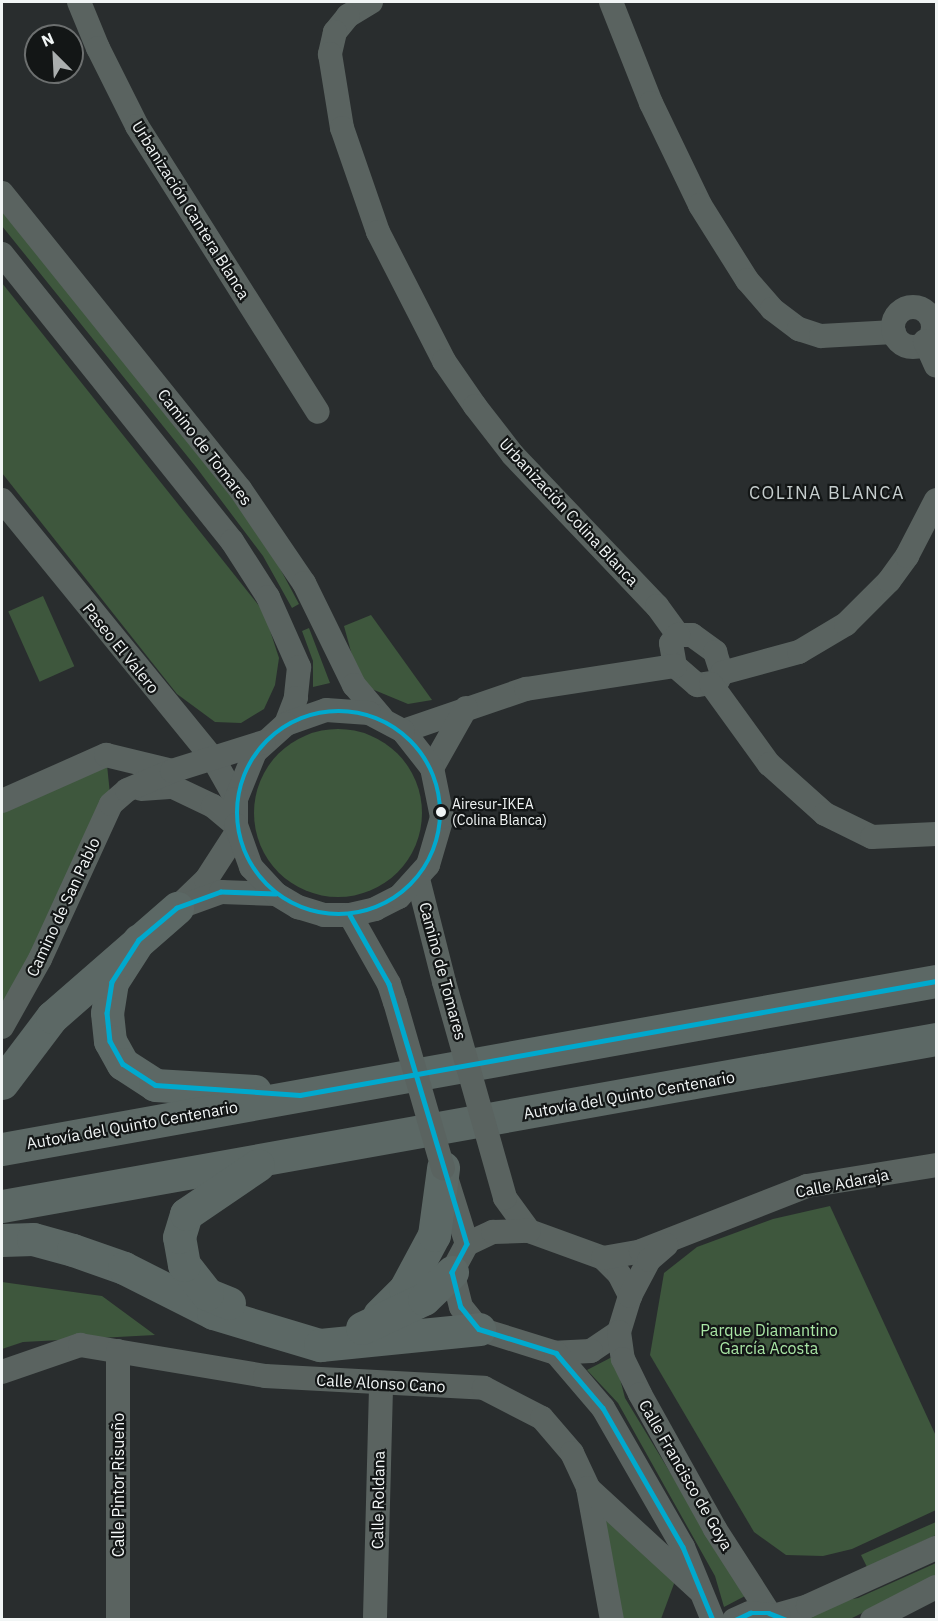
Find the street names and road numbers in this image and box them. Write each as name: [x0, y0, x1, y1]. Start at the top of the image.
street label: Urbanización Cantera Blanca: [128, 117, 254, 303]
street label: Camino de Tomares: [154, 385, 256, 509]
street label: Urbanización Colina Blanca: [495, 434, 643, 590]
street label: Paseo El Valero: [79, 599, 163, 697]
street label: Camino de San Pablo: [22, 834, 104, 980]
street label: Camino de Tomares: [415, 900, 471, 1042]
street label: Autovía del Quinto Centenario: [522, 1067, 736, 1123]
street label: Autovía del Quinto Centenario: [25, 1097, 239, 1153]
street label: Calle Adaraja: [794, 1165, 890, 1201]
street label: Calle Alonso Cano: [316, 1370, 446, 1396]
street label: Calle Francisco de Goya: [635, 1396, 737, 1554]
street label: Calle Pintor Risueño: [108, 1413, 128, 1557]
street label: Calle Roldana: [368, 1451, 388, 1549]

